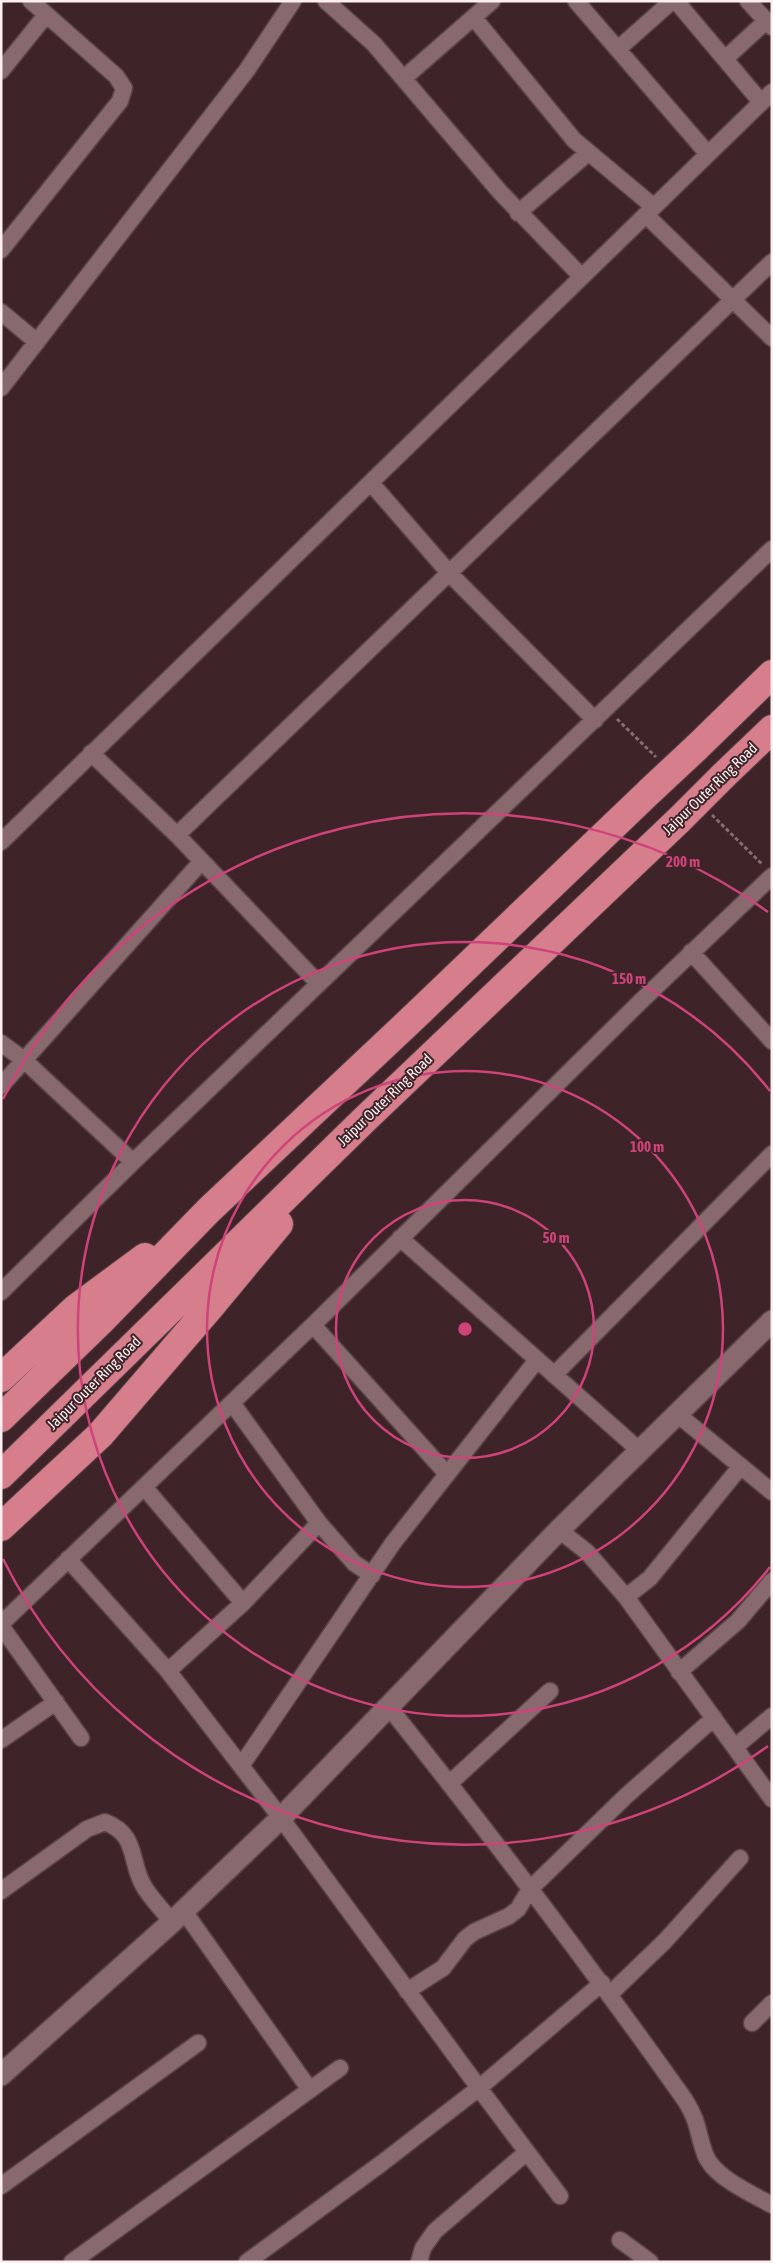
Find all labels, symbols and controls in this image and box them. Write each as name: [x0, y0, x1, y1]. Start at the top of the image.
street label: Jaipur Outer Ring Road: [659, 739, 760, 838]
text: 200 m: [666, 853, 700, 870]
text: 150 m: [612, 970, 646, 987]
street label: Jaipur Outer Ring Road: [334, 1050, 435, 1149]
text: 100 m: [630, 1138, 664, 1155]
text: 50 m: [543, 1229, 570, 1246]
centre of rings: [456, 1320, 474, 1338]
street label: Jaipur Outer Ring Road: [43, 1332, 144, 1433]

